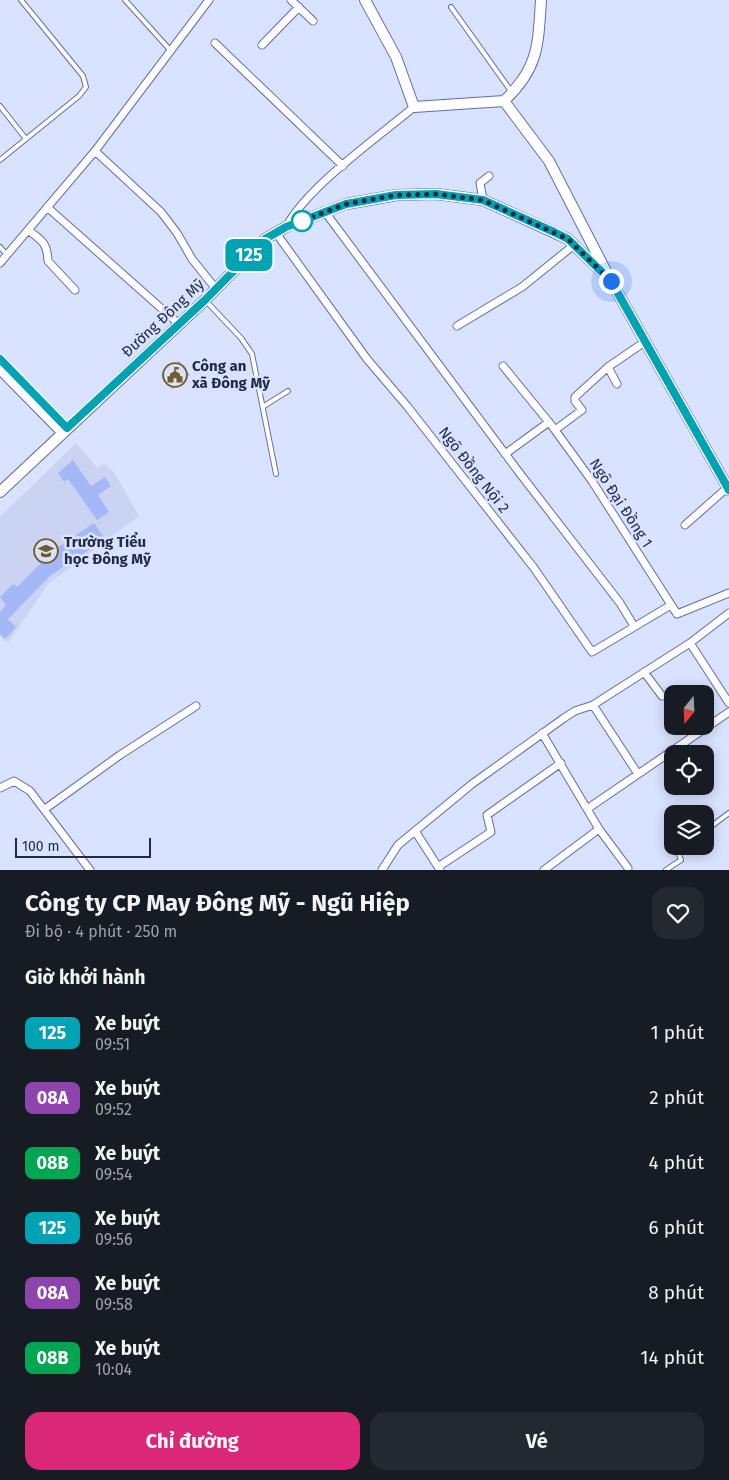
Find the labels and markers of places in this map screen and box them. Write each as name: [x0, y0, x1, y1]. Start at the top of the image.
unlabelled marker: [291, 210, 313, 232]
place label: Công an xã Đông Mỹ: [191, 357, 270, 392]
public building icon: Công an xã Đông Mỹ: [162, 362, 188, 388]
place label: Trường Tiểu học Đông Mỹ: [64, 532, 151, 568]
school or university icon: Trường Tiểu học Đông Mỹ: [33, 538, 59, 564]

